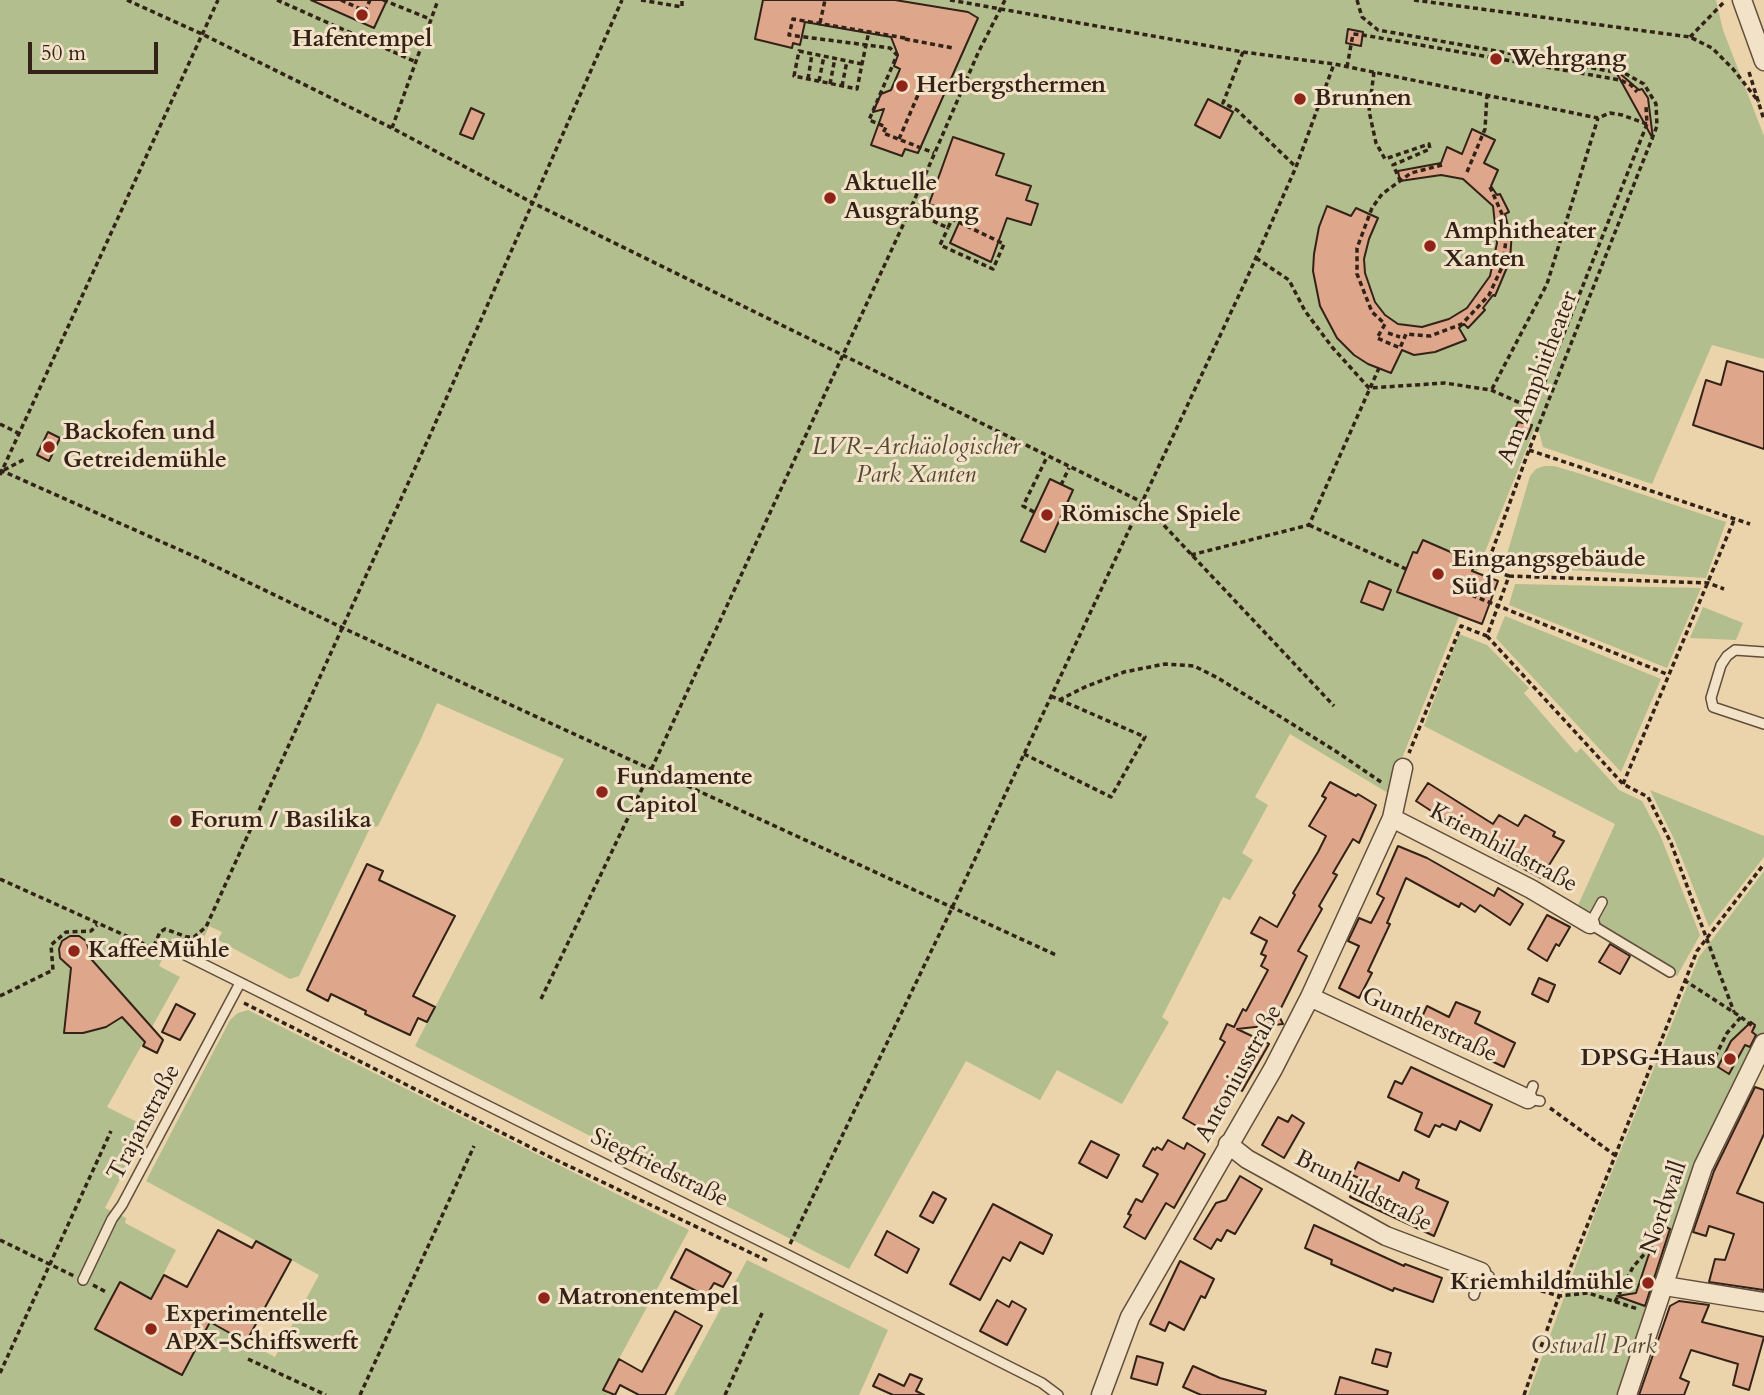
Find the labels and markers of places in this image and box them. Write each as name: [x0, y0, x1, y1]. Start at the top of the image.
marker: Hafentempel: [354, 7, 370, 23]
place label: Hafentempel: [292, 26, 432, 54]
place label: Wehrgang: [1510, 45, 1626, 73]
marker: Wehrgang: [1488, 51, 1504, 67]
place label: Herbergsthermen: [916, 72, 1106, 100]
marker: Herbergsthermen: [894, 78, 910, 94]
place label: Brunnen: [1314, 85, 1412, 113]
marker: Brunnen: [1292, 91, 1308, 107]
place label: Aktuelle Ausgrabung: [844, 170, 979, 226]
marker: Aktuelle Ausgrabung: [822, 190, 838, 206]
place label: Amphitheater Xanten: [1444, 218, 1596, 274]
marker: Amphitheater Xanten: [1422, 238, 1438, 254]
place label: Backofen und Getreidemühle: [63, 419, 227, 475]
marker: Backofen und Getreidemühle: [41, 439, 57, 455]
place label: Römische Spiele: [1061, 501, 1241, 529]
marker: Römische Spiele: [1039, 507, 1055, 523]
place label: Eingangsgebäude Süd: [1452, 546, 1646, 602]
marker: Eingangsgebäude Süd: [1430, 566, 1446, 582]
place label: Fundamente Capitol: [616, 764, 753, 820]
marker: Fundamente Capitol: [594, 784, 610, 800]
place label: Forum / Basilika: [190, 807, 372, 835]
marker: Forum / Basilika: [168, 813, 184, 829]
place label: KaffeeMühle: [88, 937, 230, 965]
marker: KaffeeMühle: [66, 943, 82, 959]
place label: DPSG-Haus: [1581, 1045, 1716, 1073]
marker: DPSG-Haus: [1722, 1051, 1738, 1067]
place label: Kriemhildmühle: [1450, 1269, 1634, 1297]
marker: Kriemhildmühle: [1640, 1275, 1656, 1291]
place label: Matronentempel: [558, 1284, 739, 1312]
marker: Matronentempel: [536, 1290, 552, 1306]
place label: Experimentelle APX-Schiffswerft: [165, 1301, 358, 1357]
marker: Experimentelle APX-Schiffswerft: [143, 1321, 159, 1337]

